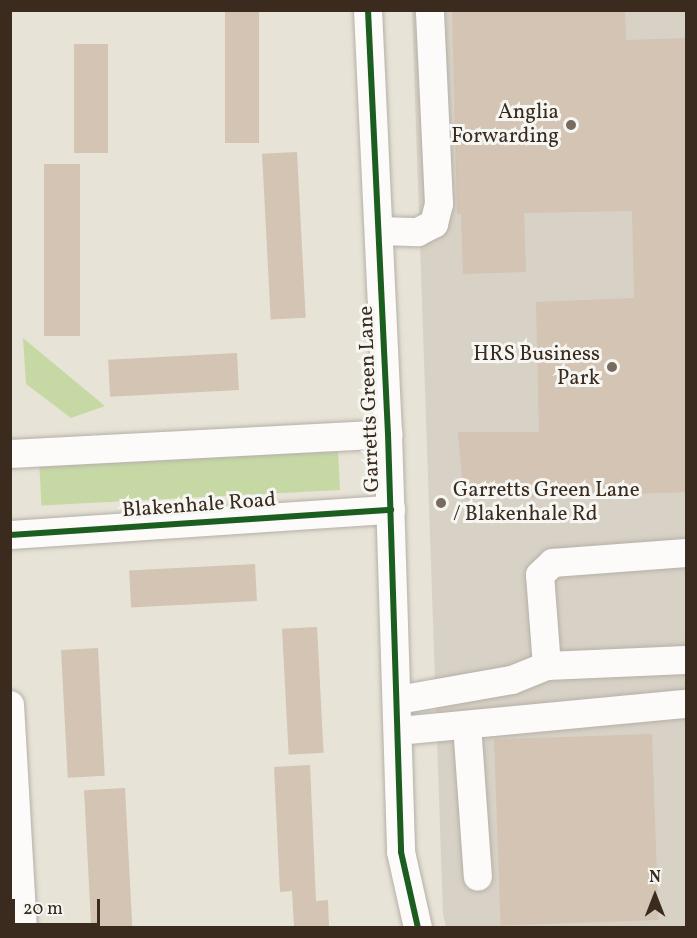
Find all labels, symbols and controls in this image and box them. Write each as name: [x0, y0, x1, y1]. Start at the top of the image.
place label: Anglia Forwarding: [451, 100, 559, 150]
marker: Anglia Forwarding: [564, 118, 578, 132]
street label: Garretts Green Lane: [354, 305, 386, 493]
place label: HRS Business Park: [473, 342, 600, 392]
marker: HRS Business Park: [605, 360, 619, 374]
place label: Garretts Green Lane / Blakenhale Rd: [453, 478, 640, 528]
street label: Blakenhale Road: [121, 488, 277, 524]
marker: Garretts Green Lane / Blakenhale Rd: [434, 496, 448, 510]
north arrow: [625, 866, 685, 926]
text: N: [649, 867, 661, 889]
scale bar: [15, 887, 104, 925]
text: 20 m: [23, 897, 63, 922]

